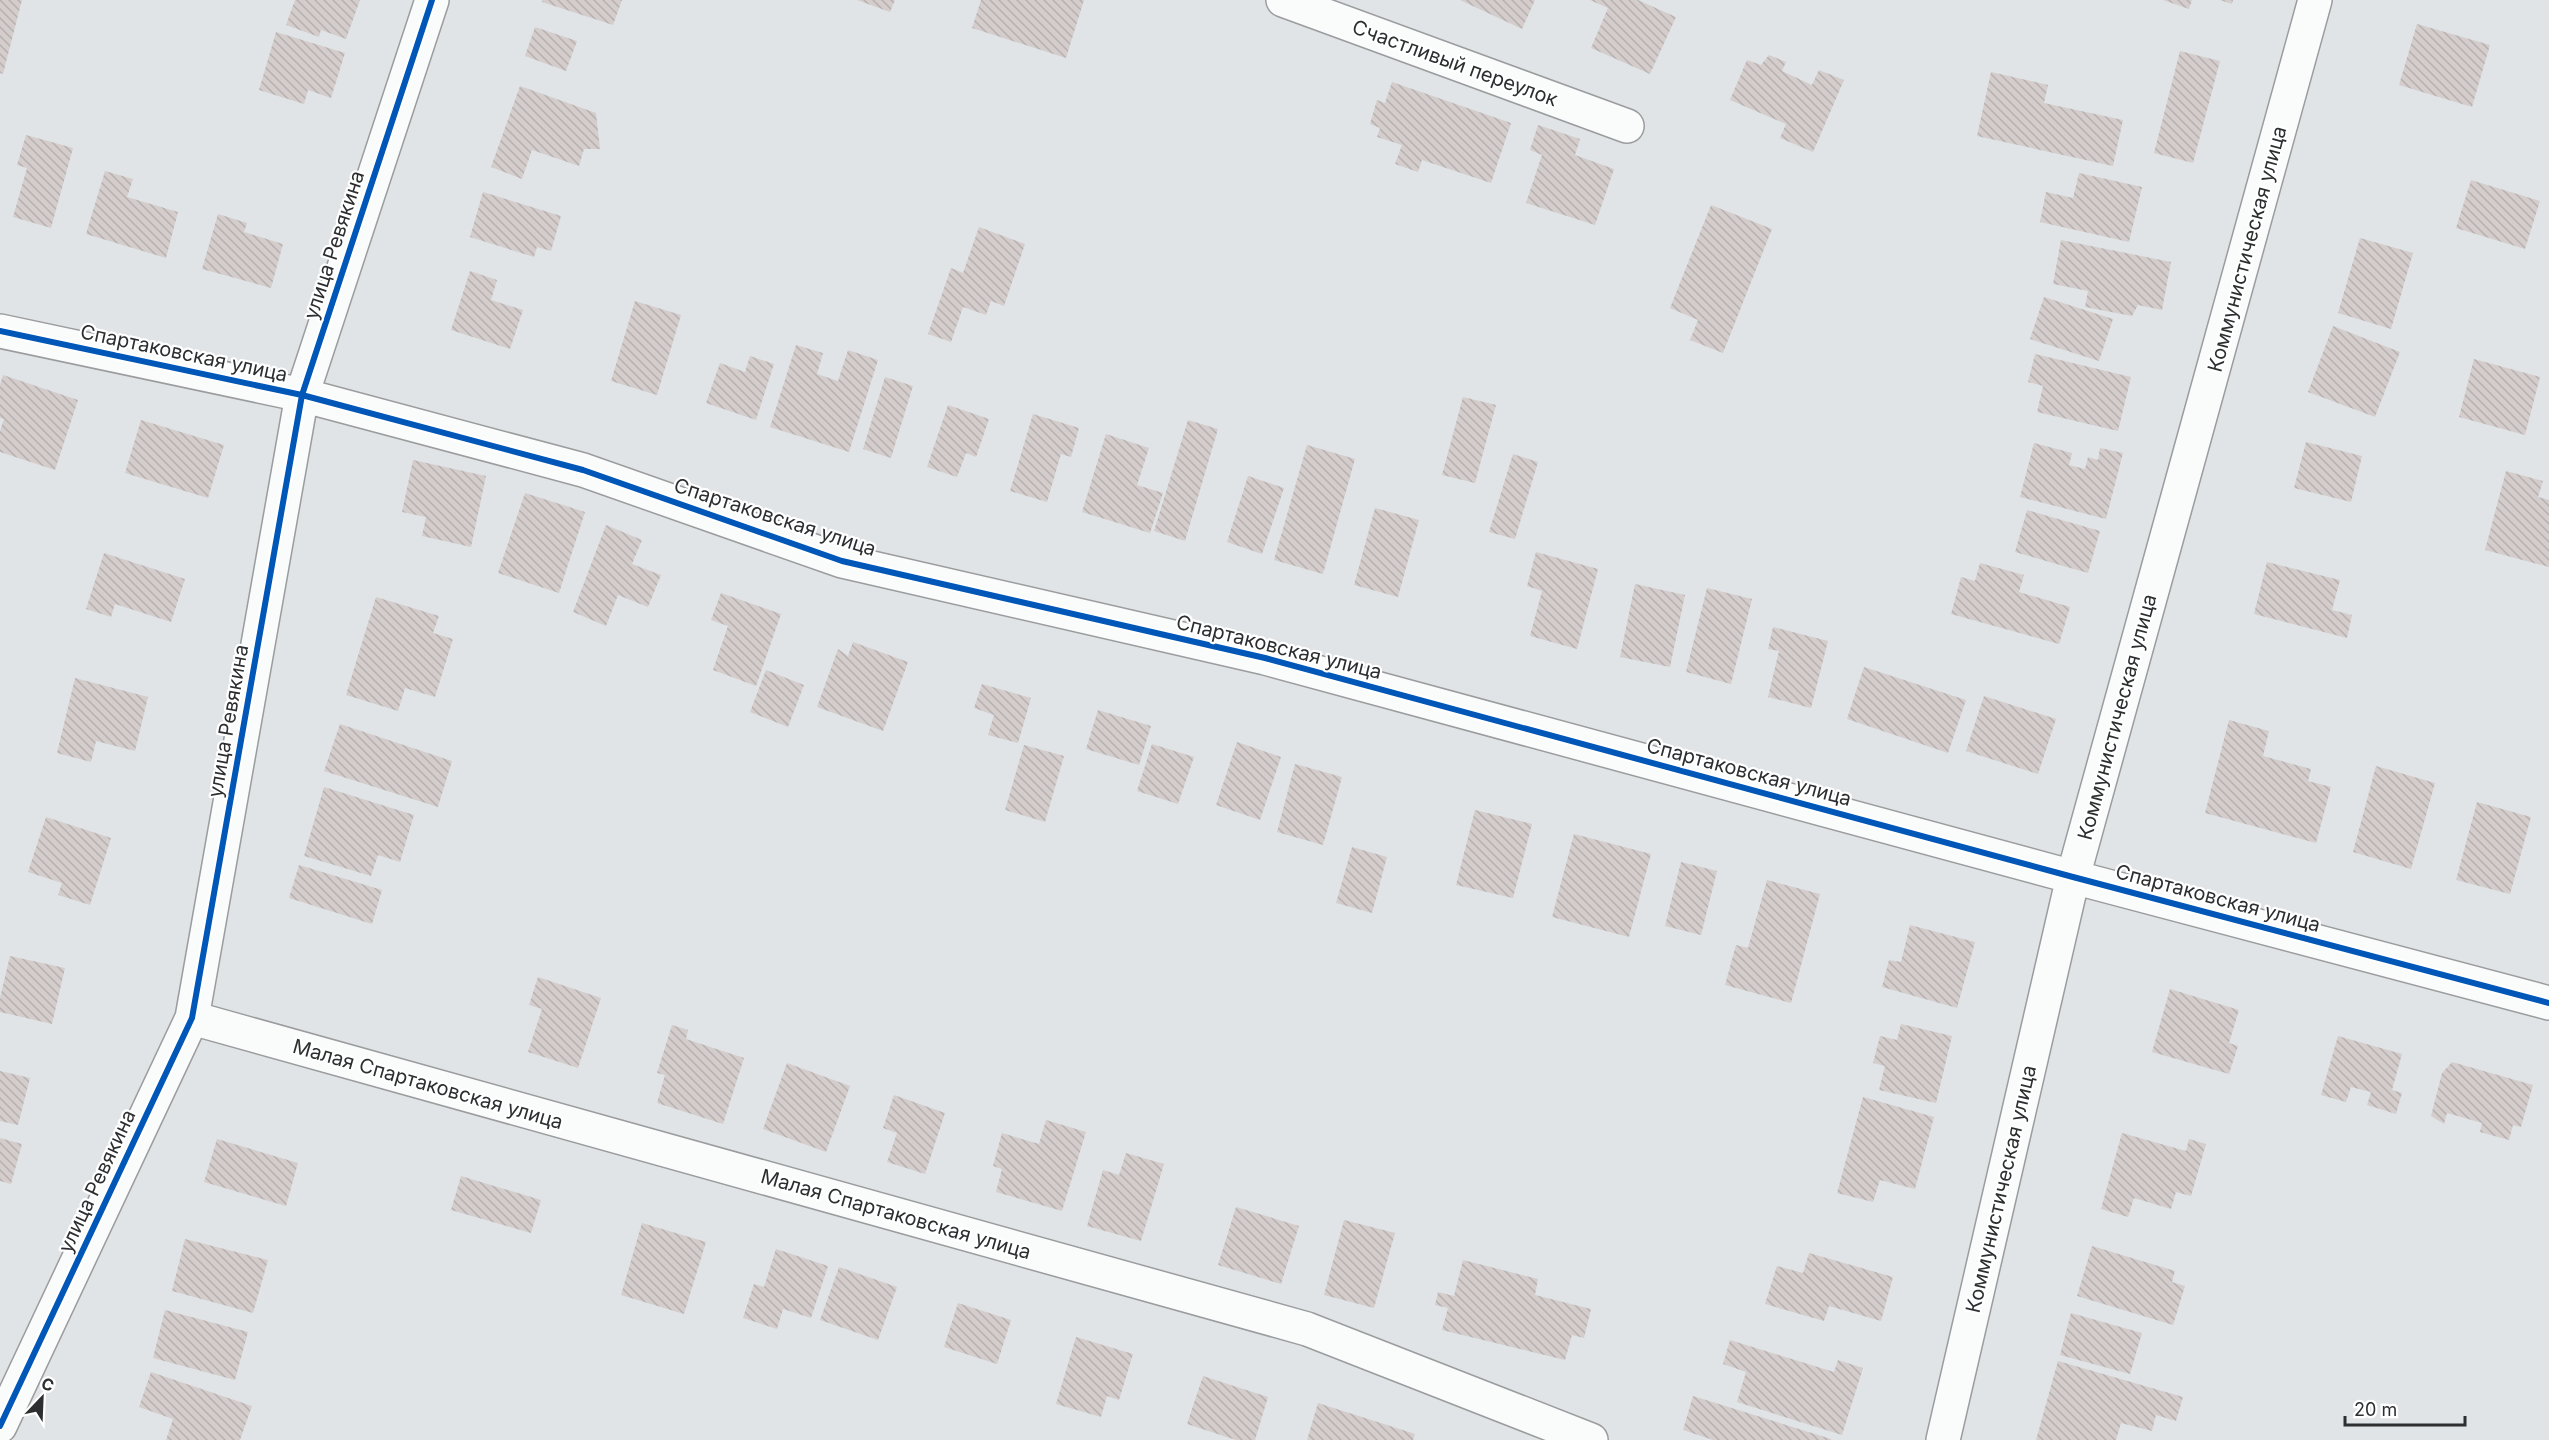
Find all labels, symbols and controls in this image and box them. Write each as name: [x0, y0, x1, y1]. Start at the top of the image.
street label: Счастливый переулок: [1349, 15, 1561, 111]
street label: Коммунистическая улица: [2203, 123, 2291, 375]
street label: улица Ревякина: [299, 168, 369, 322]
street label: Спартаковская улица: [78, 319, 290, 387]
street label: Спартаковская улица: [671, 473, 879, 561]
street label: Коммунистическая улица: [2073, 591, 2161, 843]
street label: Спартаковская улица: [1174, 610, 1384, 684]
street label: улица Ревякина: [203, 643, 253, 799]
street label: Спартаковская улица: [1644, 733, 1854, 811]
street label: Спартаковская улица: [2113, 859, 2323, 937]
street label: Малая Спартаковская улица: [290, 1034, 566, 1134]
street label: Коммунистическая улица: [1961, 1063, 2041, 1315]
street label: улица Ревякина: [53, 1106, 141, 1256]
street label: Малая Спартаковская улица: [758, 1164, 1034, 1264]
north arrow: [12, 1368, 72, 1428]
text: С: [39, 1373, 57, 1396]
scale bar: [2345, 1389, 2465, 1427]
text: 20 m: [2354, 1399, 2397, 1420]

